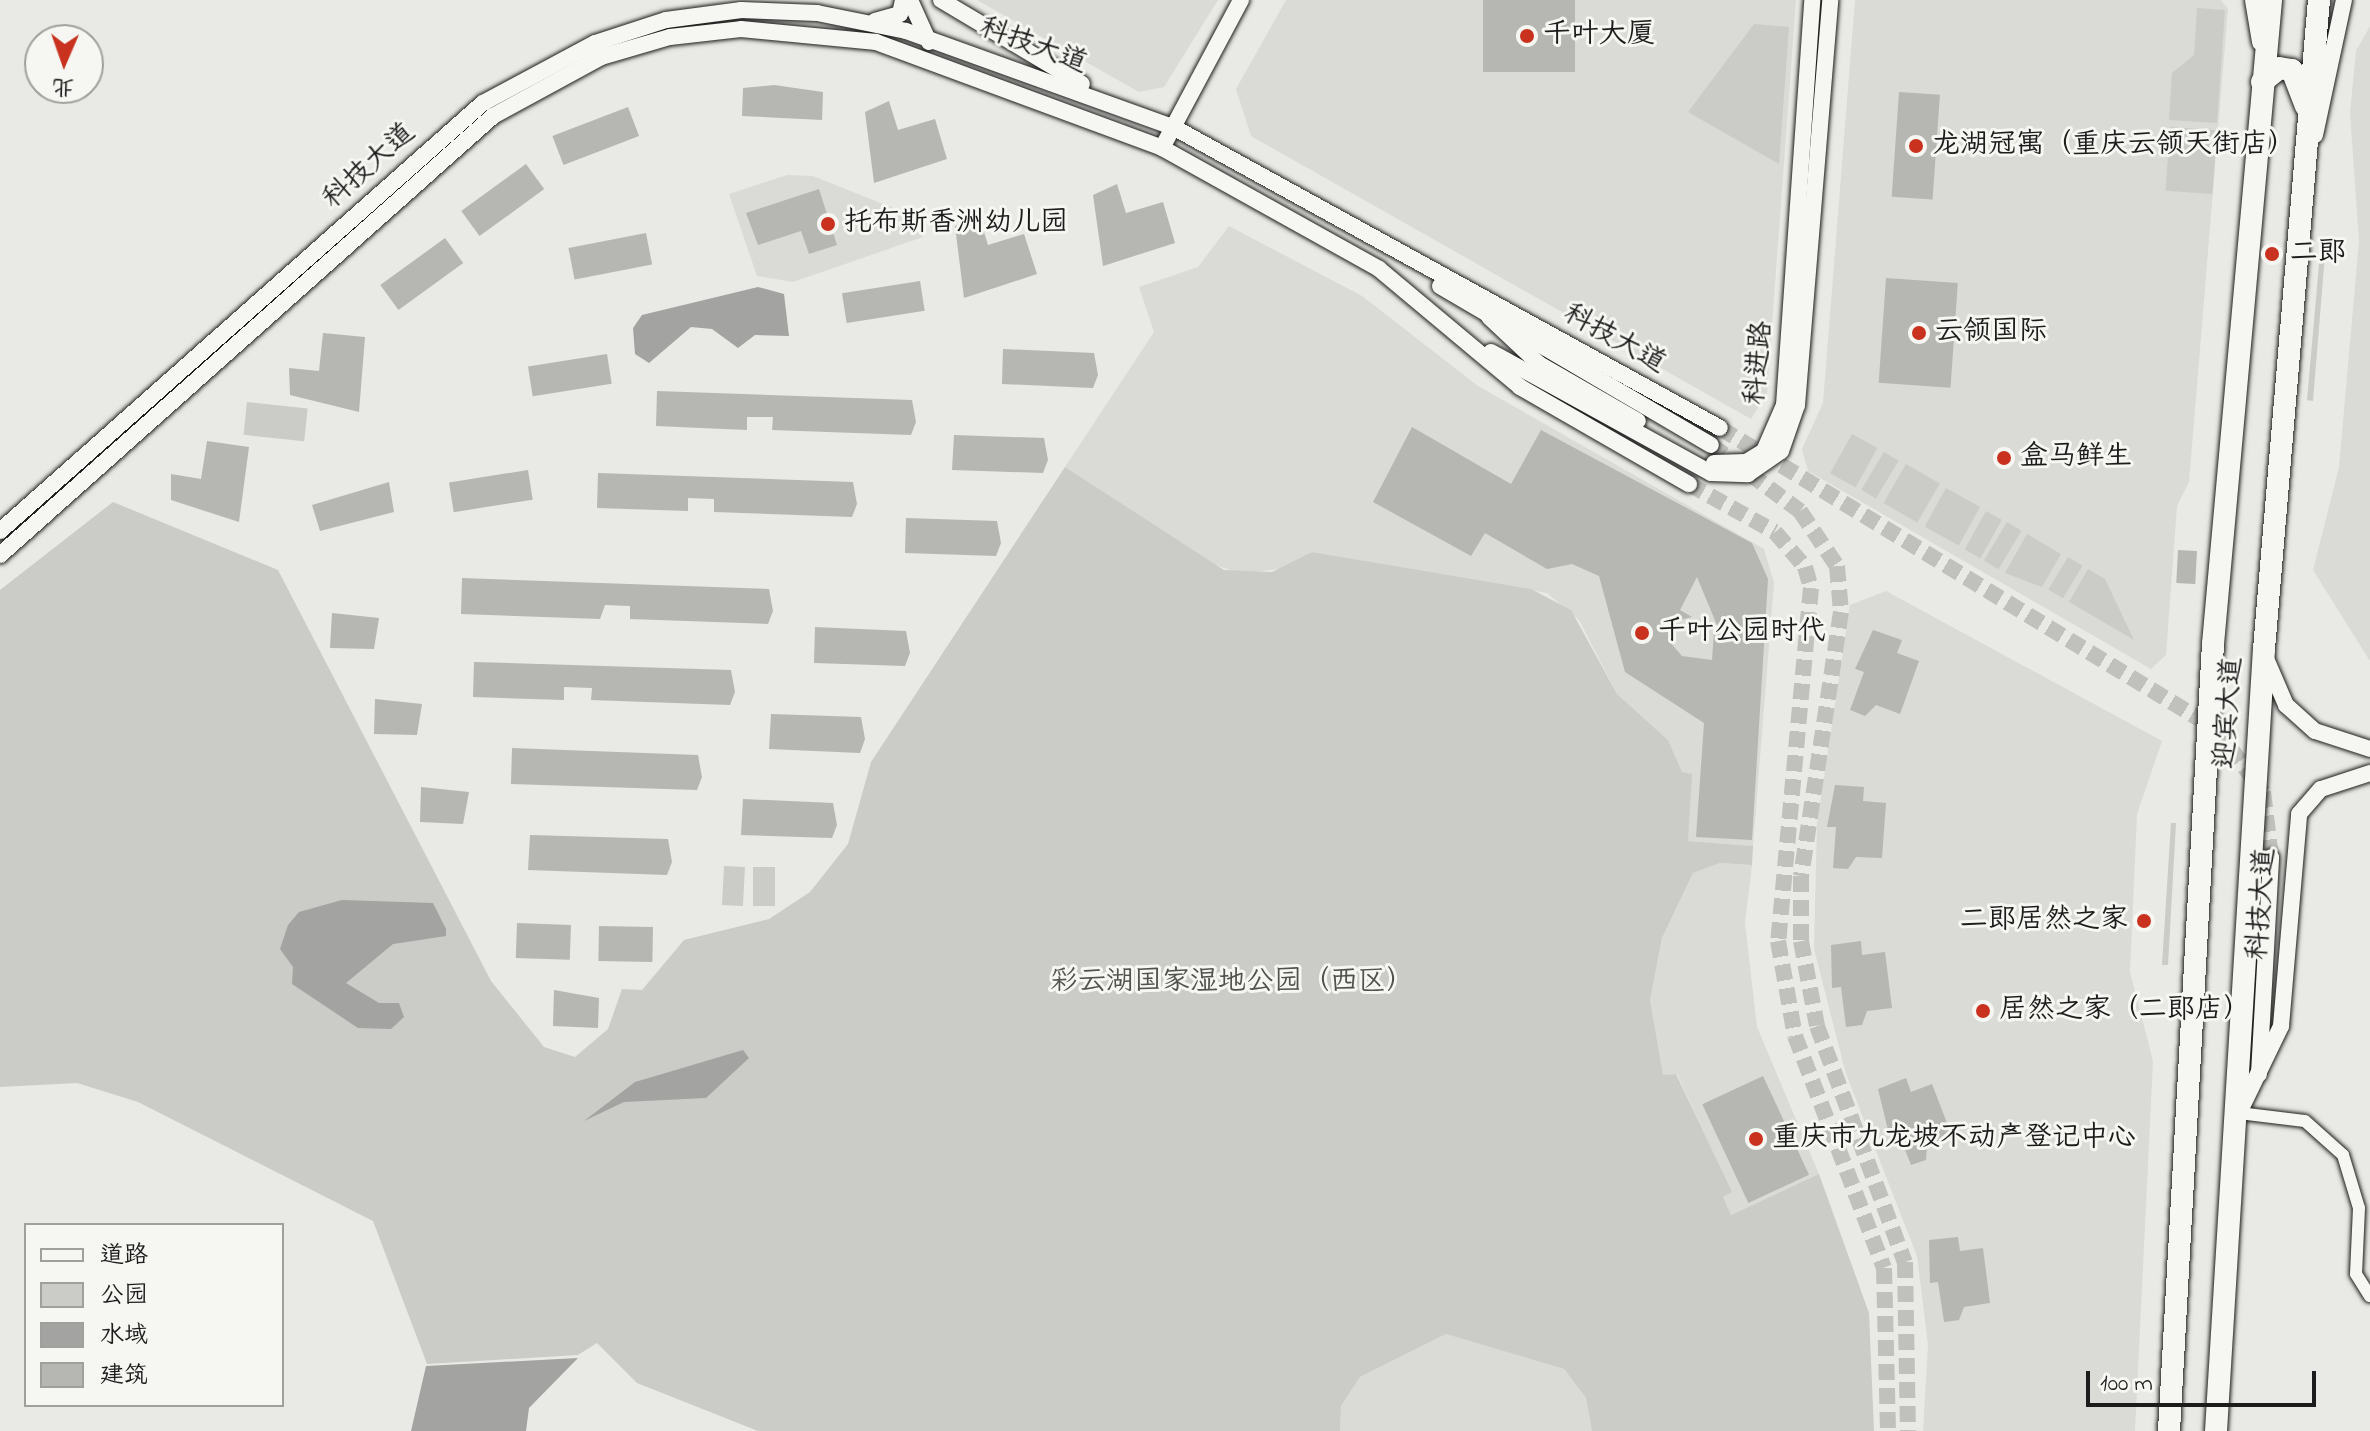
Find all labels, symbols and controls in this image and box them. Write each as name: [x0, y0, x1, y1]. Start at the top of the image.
street label: 科技大道: [975, 12, 1091, 82]
place label: 千叶大厦: [1543, 19, 1655, 53]
north arrow: [24, 24, 104, 104]
marker: 千叶大厦: [1518, 27, 1536, 45]
text: 北: [52, 70, 75, 102]
street label: 科技大道: [317, 117, 423, 217]
place label: 龙湖冠寓（重庆云领天街店）: [1932, 129, 2296, 163]
marker: 龙湖冠寓（重庆云领天街店）: [1907, 137, 1925, 155]
place label: 托布斯香洲幼儿园: [844, 207, 1068, 241]
marker: 托布斯香洲幼儿园: [819, 215, 837, 233]
place label: 二郎: [2290, 237, 2346, 271]
marker: 二郎: [2261, 243, 2283, 265]
street label: 科技大道: [1557, 298, 1671, 382]
place label: 云领国际: [1935, 316, 2047, 350]
street label: 科进路: [1740, 320, 1780, 406]
marker: 云领国际: [1910, 324, 1928, 342]
place label: 盒马鲜生: [2020, 441, 2132, 475]
marker: 盒马鲜生: [1995, 449, 2013, 467]
place label: 千叶公园时代: [1658, 616, 1826, 650]
marker: 千叶公园时代: [1633, 624, 1651, 642]
street label: 迎宾大道: [2209, 656, 2251, 770]
street label: 科技大道: [2242, 847, 2284, 961]
place label: 二郎居然之家: [1960, 904, 2128, 938]
marker: 二郎居然之家: [2135, 912, 2153, 930]
park label: 彩云湖国家湿地公园（西区）: [1050, 966, 1414, 1000]
place label: 居然之家（二郎店）: [1999, 994, 2251, 1028]
marker: 居然之家（二郎店）: [1974, 1002, 1992, 1020]
place label: 重庆市九龙坡不动产登记中心: [1772, 1122, 2136, 1156]
marker: 重庆市九龙坡不动产登记中心: [1747, 1130, 1765, 1148]
legend: [24, 1223, 284, 1407]
text: 道路: [100, 1239, 148, 1274]
text: 公园: [100, 1279, 148, 1314]
text: 水域: [100, 1319, 148, 1354]
scale bar: [2090, 1355, 2320, 1405]
text: 建筑: [100, 1359, 148, 1394]
text: 100 m: [2100, 1367, 2153, 1402]

